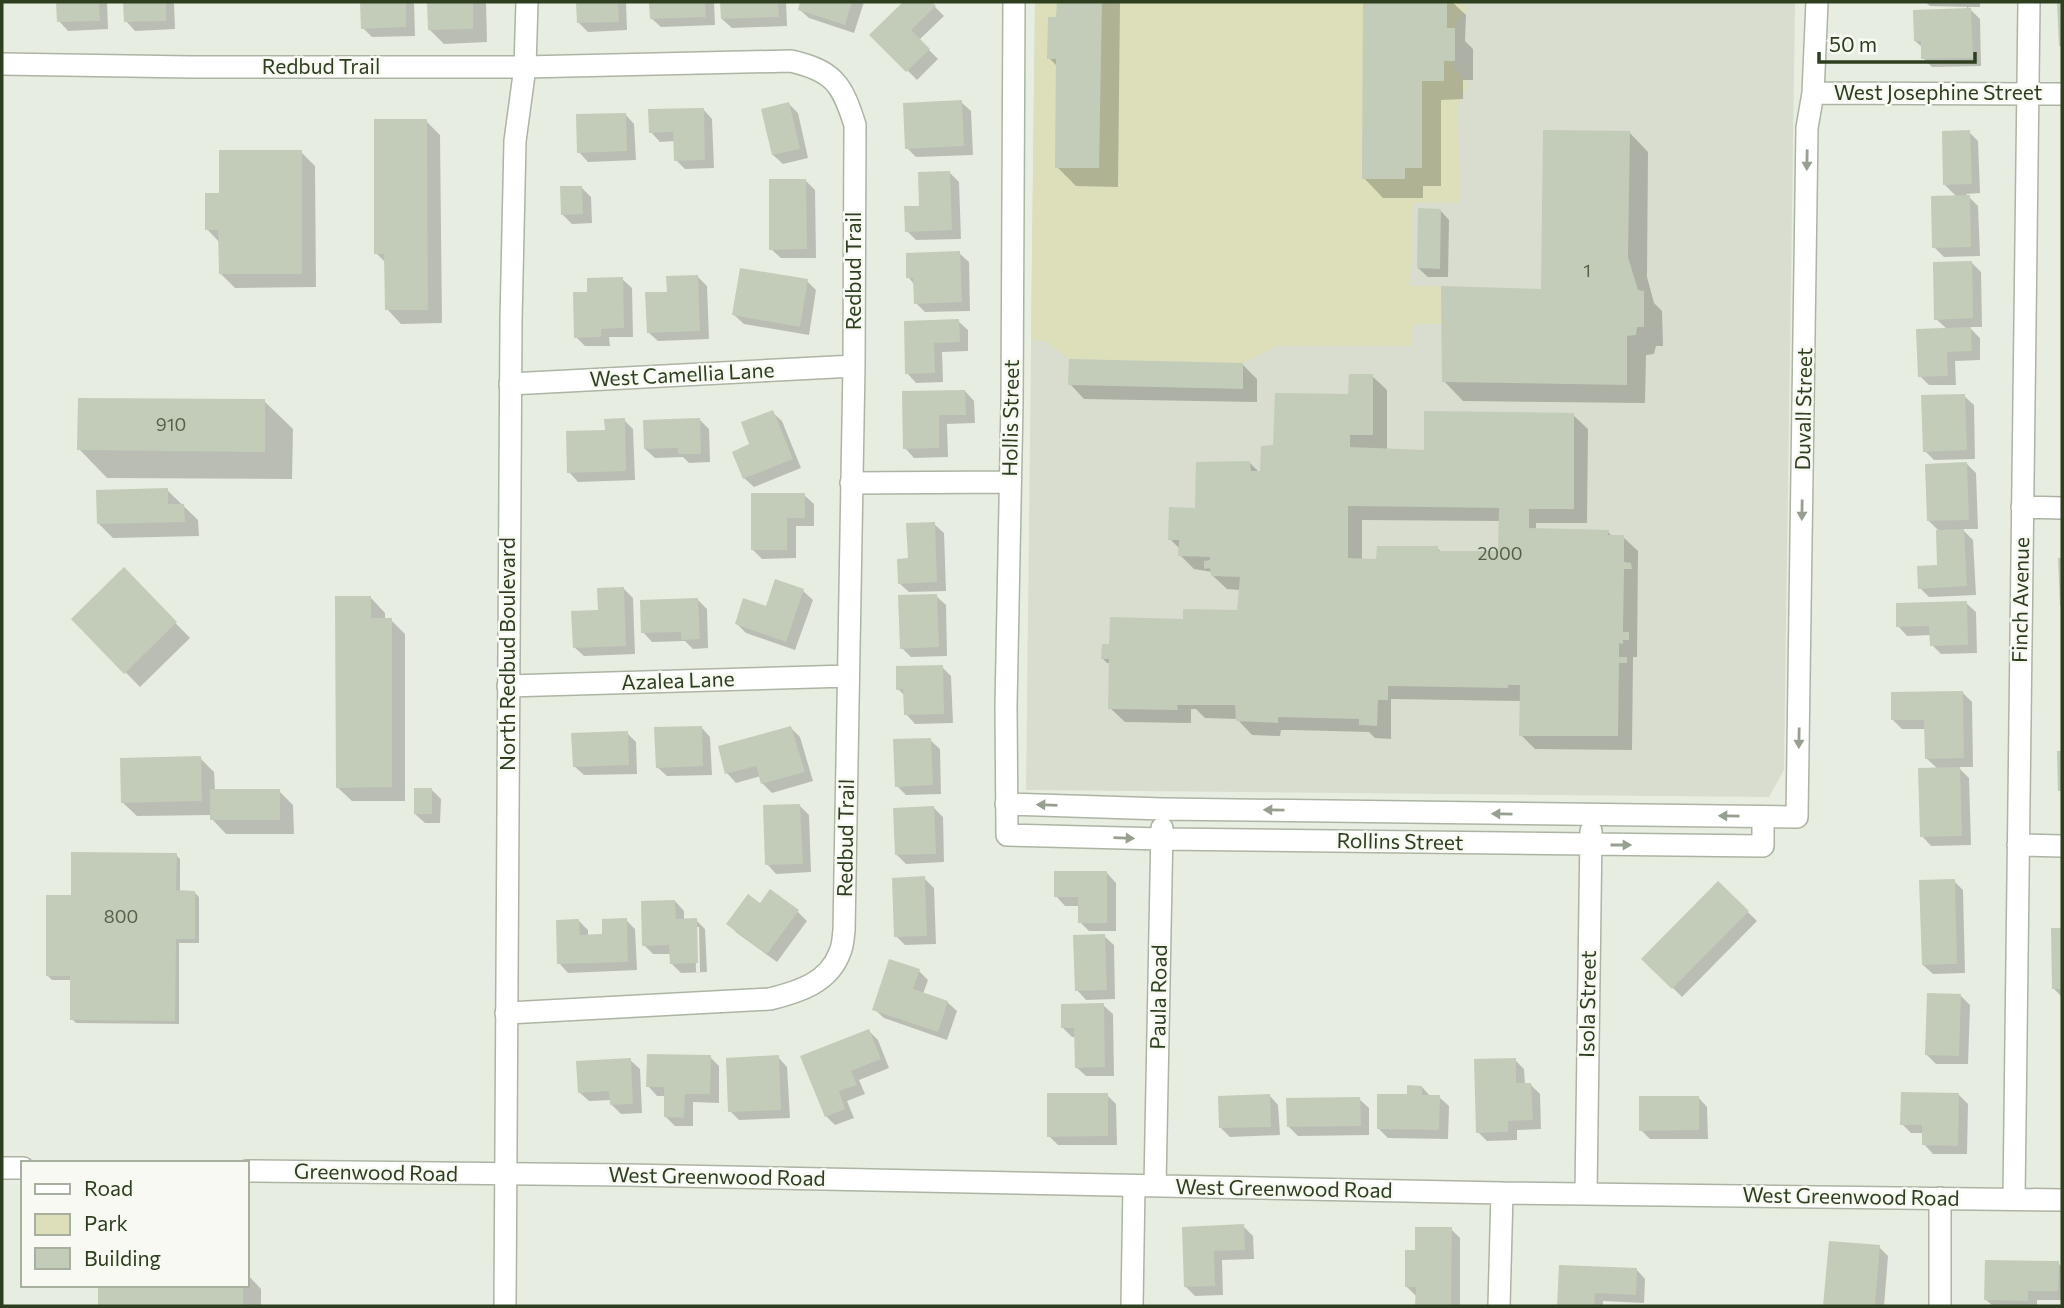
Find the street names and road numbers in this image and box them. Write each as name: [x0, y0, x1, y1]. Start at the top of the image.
street label: Redbud Trail: [262, 53, 380, 78]
street label: West Josephine Street: [1834, 79, 2042, 104]
street label: Redbud Trail: [840, 212, 865, 330]
street label: Duvall Street: [1789, 347, 1816, 471]
street label: West Camellia Lane: [589, 356, 775, 391]
street label: Hollis Street: [996, 359, 1023, 477]
street label: North Redbud Boulevard: [494, 537, 519, 771]
street label: Finch Avenue: [2006, 537, 2033, 663]
street label: Azalea Lane: [621, 665, 735, 694]
street label: Redbud Trail: [831, 779, 858, 897]
street label: Rollins Street: [1336, 827, 1464, 854]
street label: Paula Road: [1144, 944, 1171, 1050]
street label: Isola Street: [1573, 950, 1600, 1058]
street label: Greenwood Road: [294, 1158, 458, 1185]
street label: West Greenwood Road: [608, 1161, 826, 1190]
street label: West Greenwood Road: [1175, 1173, 1393, 1202]
street label: West Greenwood Road: [1742, 1181, 1960, 1210]

